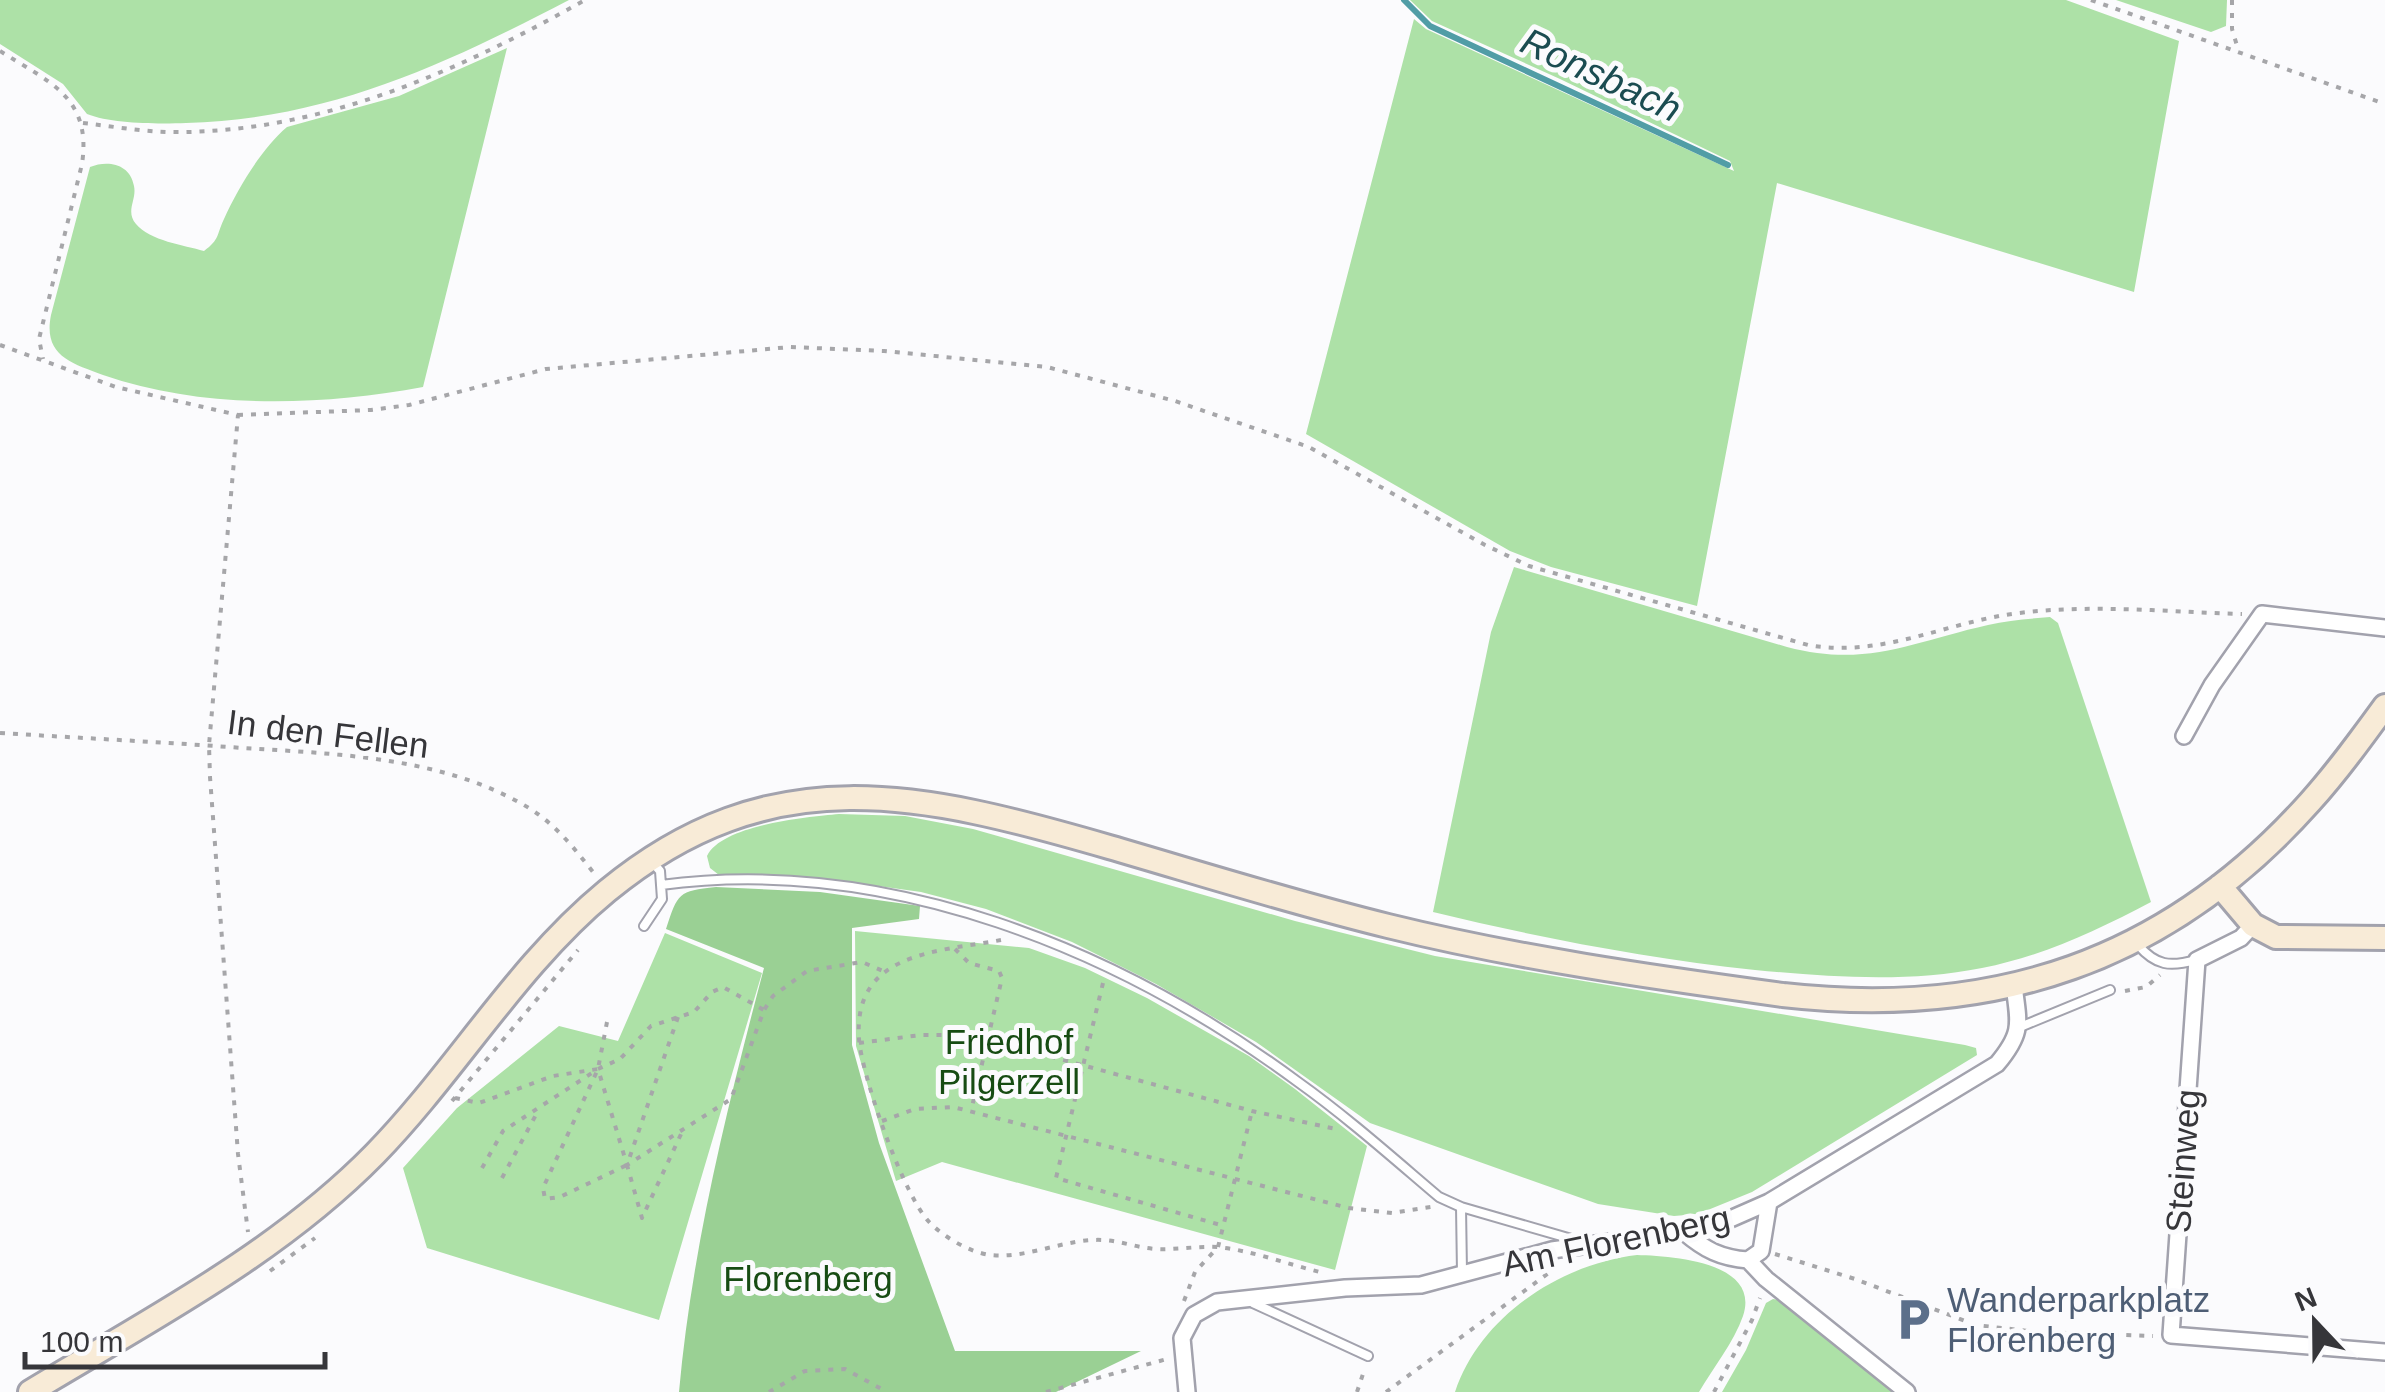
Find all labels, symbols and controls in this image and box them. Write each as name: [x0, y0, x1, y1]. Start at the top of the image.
water label: Ronsbach: [1515, 20, 1687, 130]
street label: In den Fellen: [225, 702, 431, 765]
park label: Friedhof Pilgerzell: [938, 1022, 1080, 1101]
street label: Steinweg: [2158, 1088, 2207, 1234]
street label: Am Florenberg: [1499, 1197, 1733, 1284]
park label: Florenberg: [723, 1259, 893, 1298]
north arrow: [2265, 1272, 2365, 1372]
place label: Wanderparkplatz Florenberg: [1947, 1280, 2210, 1359]
text: N: [2291, 1281, 2321, 1317]
parking icon: Wanderparkplatz Florenberg: [1890, 1296, 1938, 1344]
scale bar: [25, 1307, 325, 1369]
text: 100 m: [40, 1325, 123, 1358]

